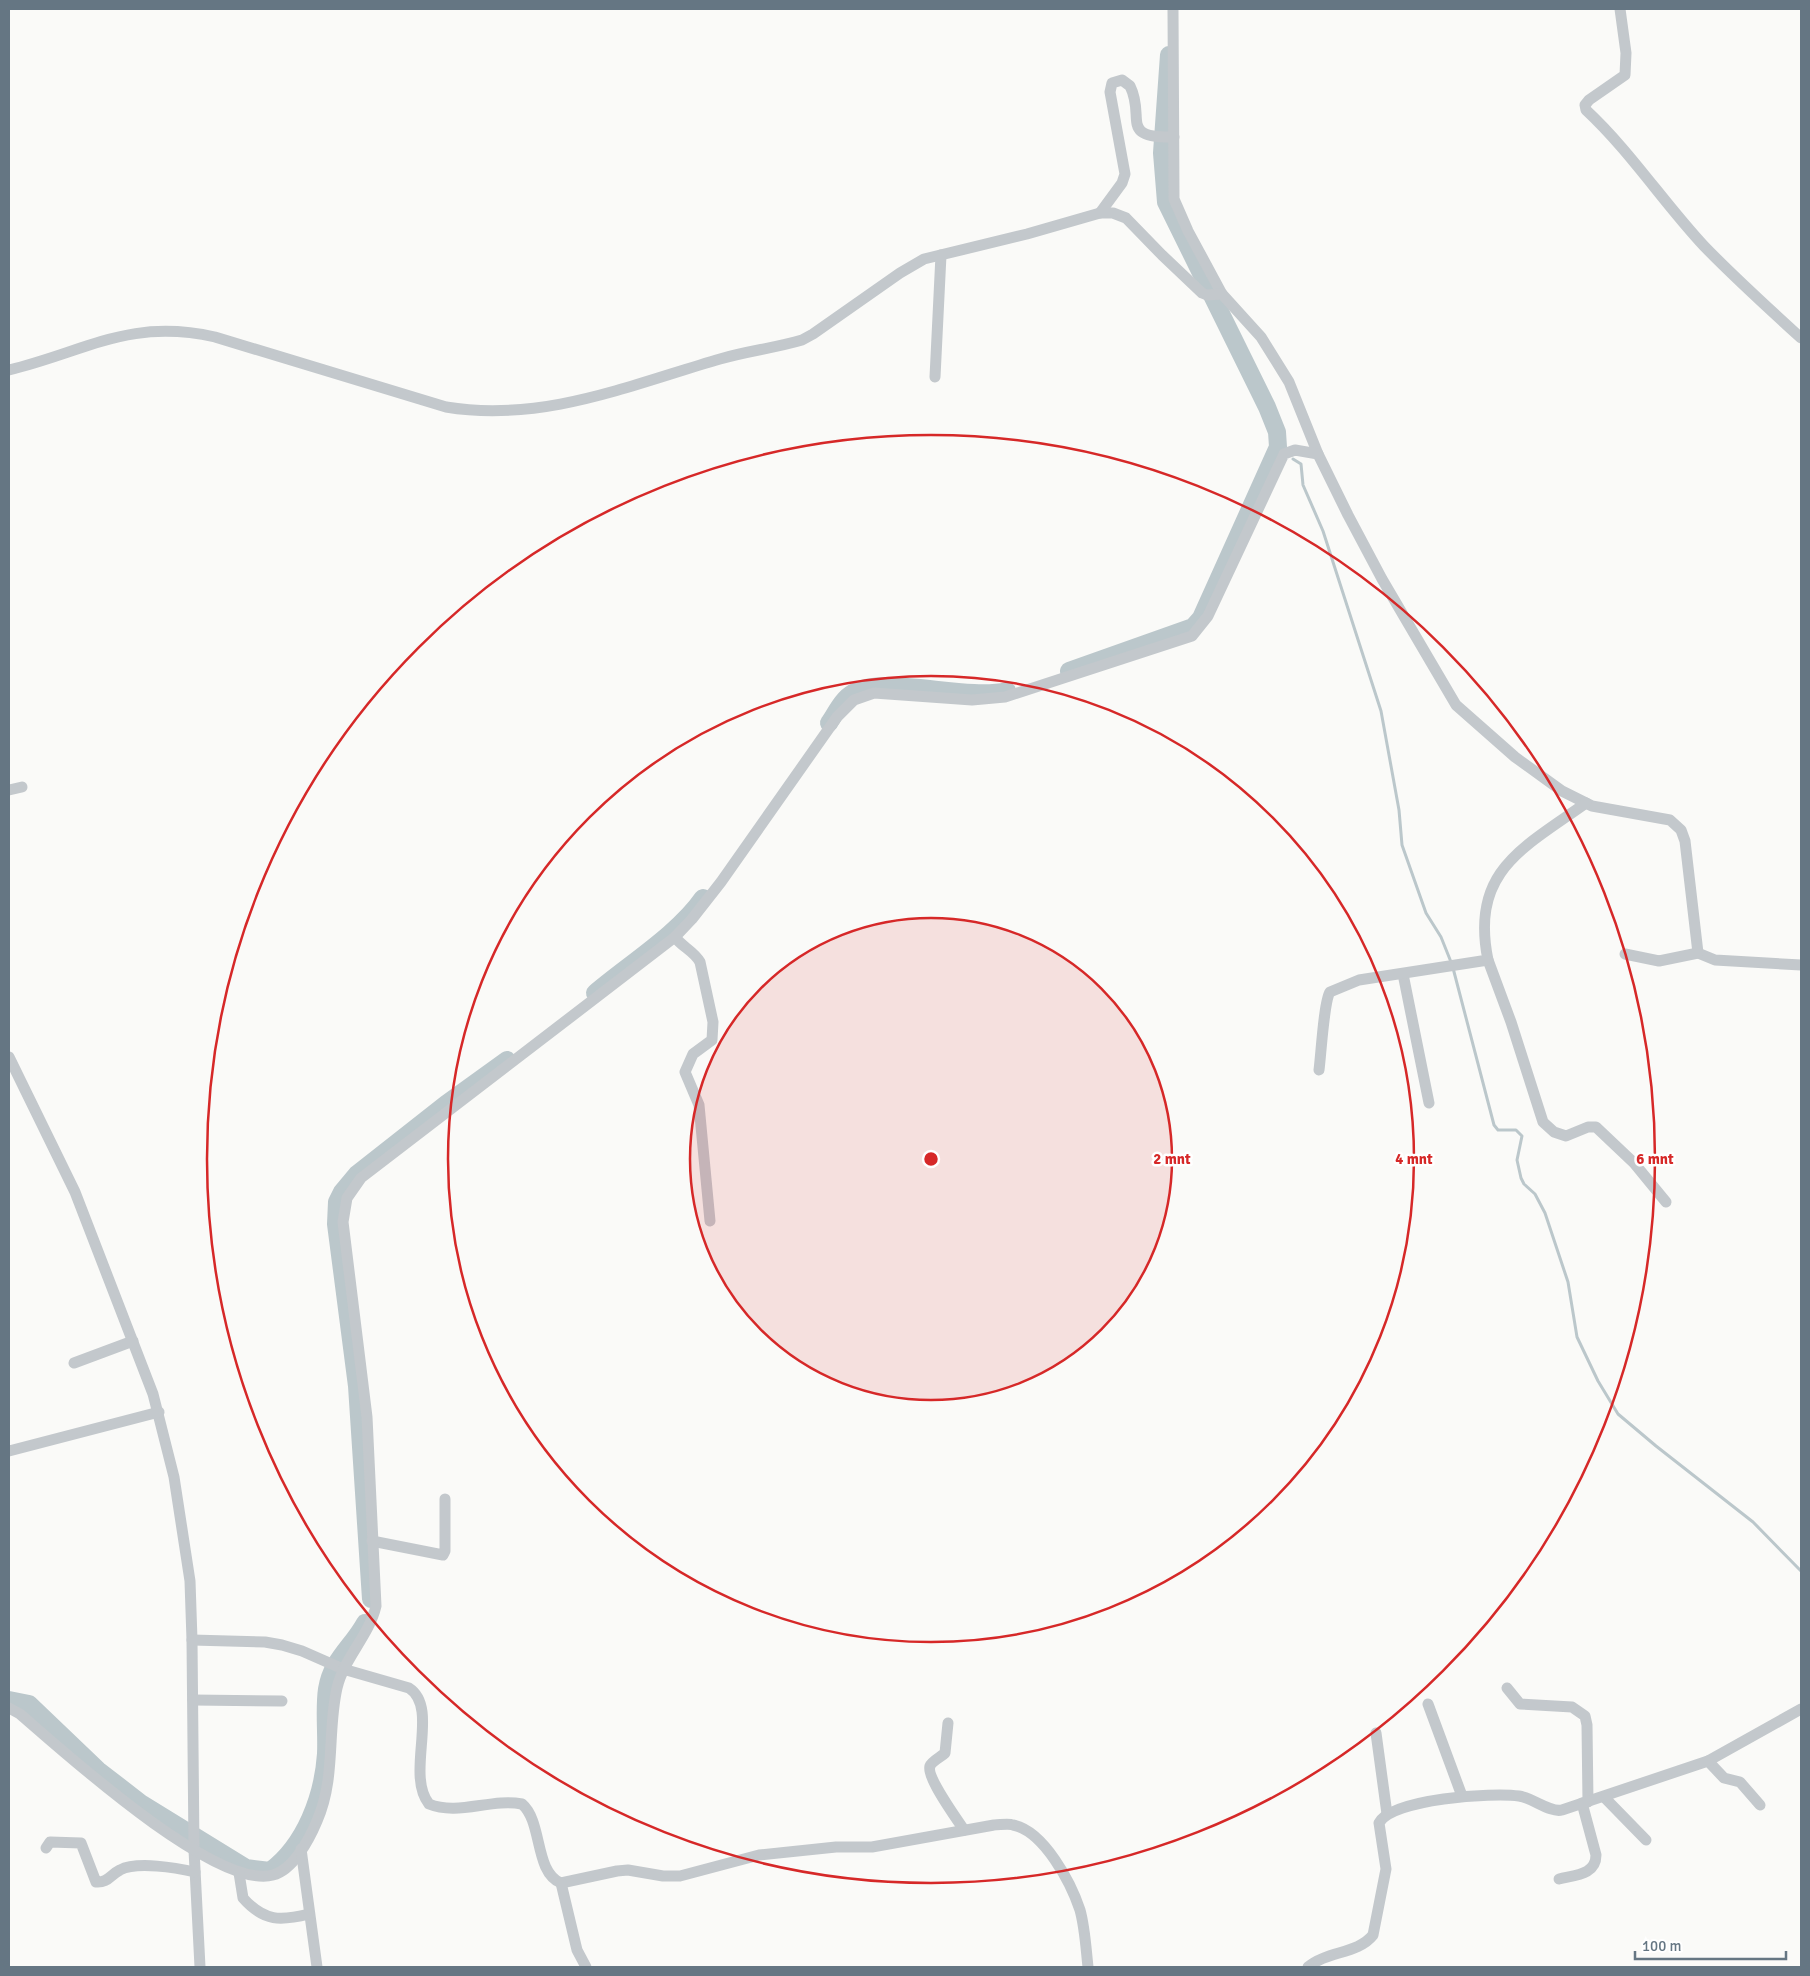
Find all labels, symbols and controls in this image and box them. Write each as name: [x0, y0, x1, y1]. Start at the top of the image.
centre of rings: [922, 1150, 940, 1168]
text: 2 mnt: [1153, 1150, 1191, 1168]
text: 4 mnt: [1395, 1150, 1433, 1168]
text: 6 mnt: [1636, 1150, 1674, 1168]
scale bar: [1635, 1928, 1786, 1960]
text: 100 m: [1642, 1937, 1682, 1955]

